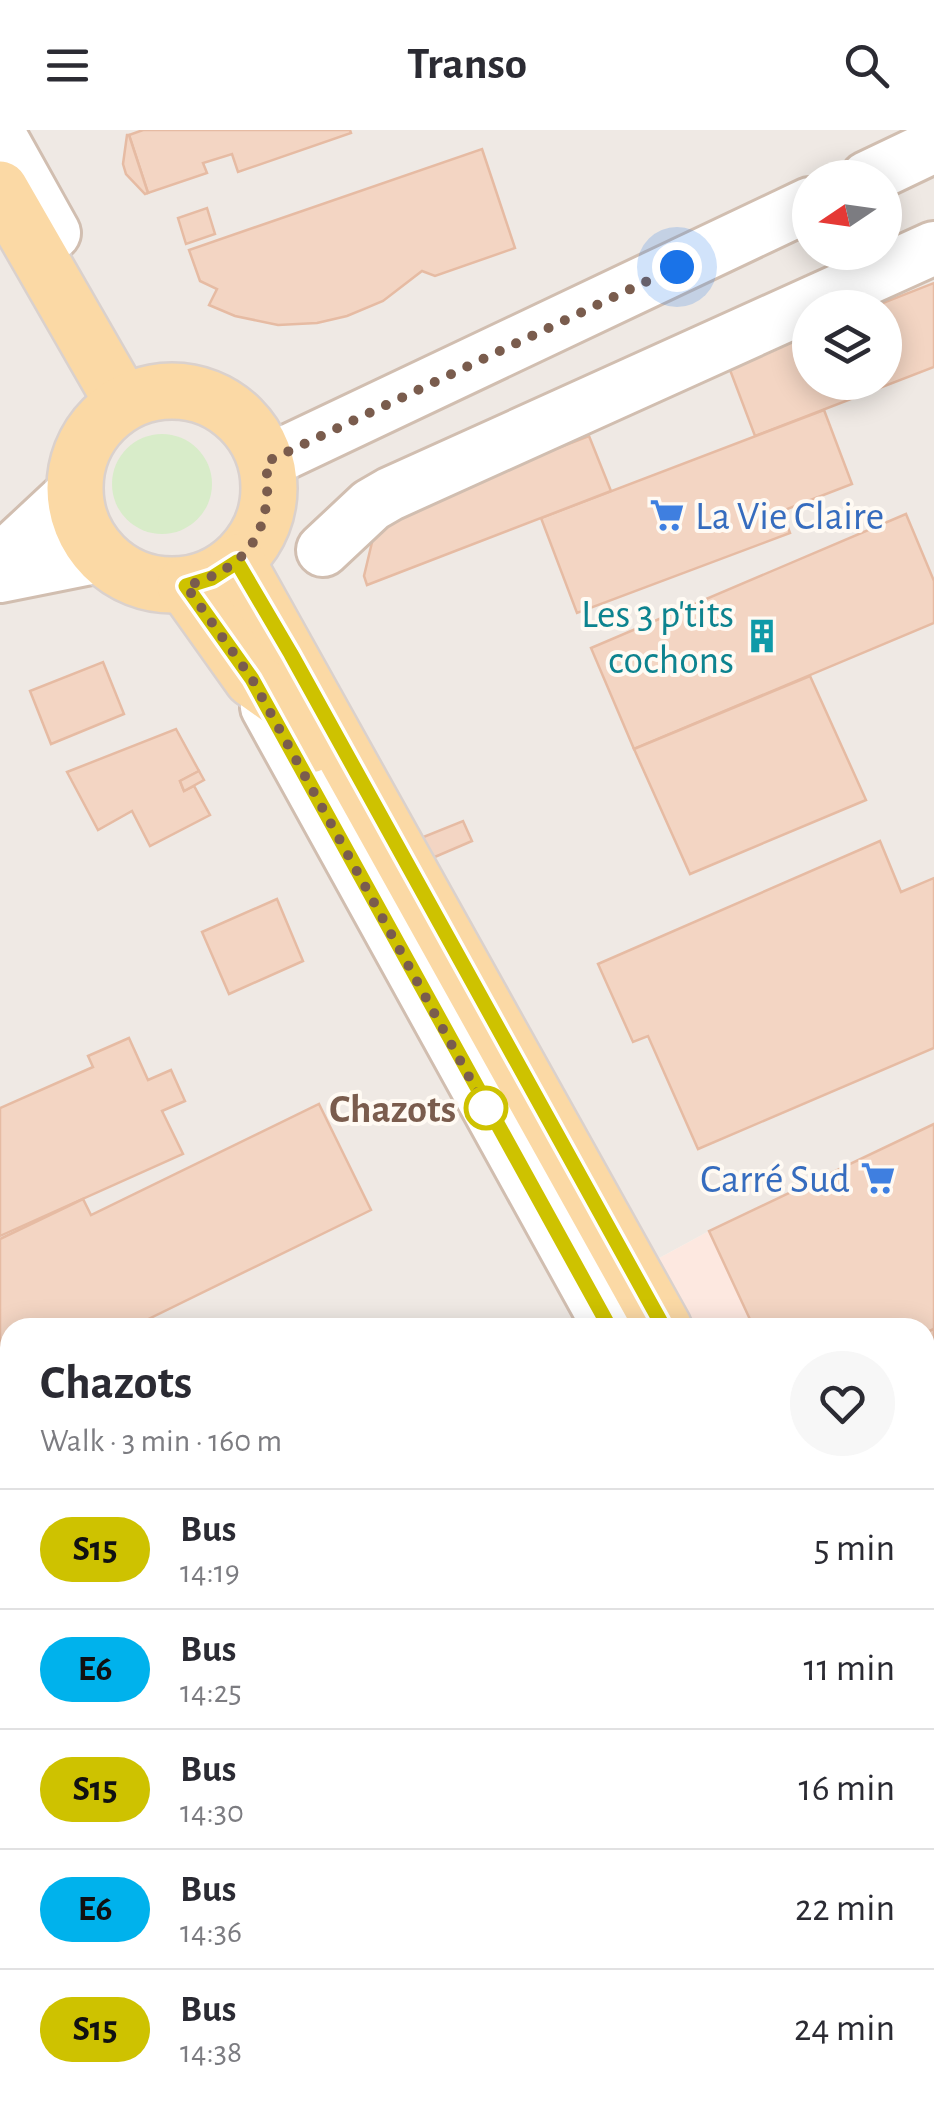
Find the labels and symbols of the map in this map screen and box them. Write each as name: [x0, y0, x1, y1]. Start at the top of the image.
north arrow: [792, 160, 902, 270]
your location: [652, 242, 702, 292]
supermarket icon: La Vie Claire: [648, 496, 686, 534]
place label: La Vie Claire: [695, 497, 884, 537]
place label: Les 3 p'tits cochons: [581, 595, 734, 681]
building icon: Les 3 p'tits cochons: [743, 617, 781, 655]
marker: Chazots: [465, 1087, 507, 1129]
place label: Chazots: [329, 1090, 456, 1130]
supermarket icon: Carré Sud: [859, 1159, 897, 1197]
place label: Carré Sud: [700, 1160, 850, 1200]

